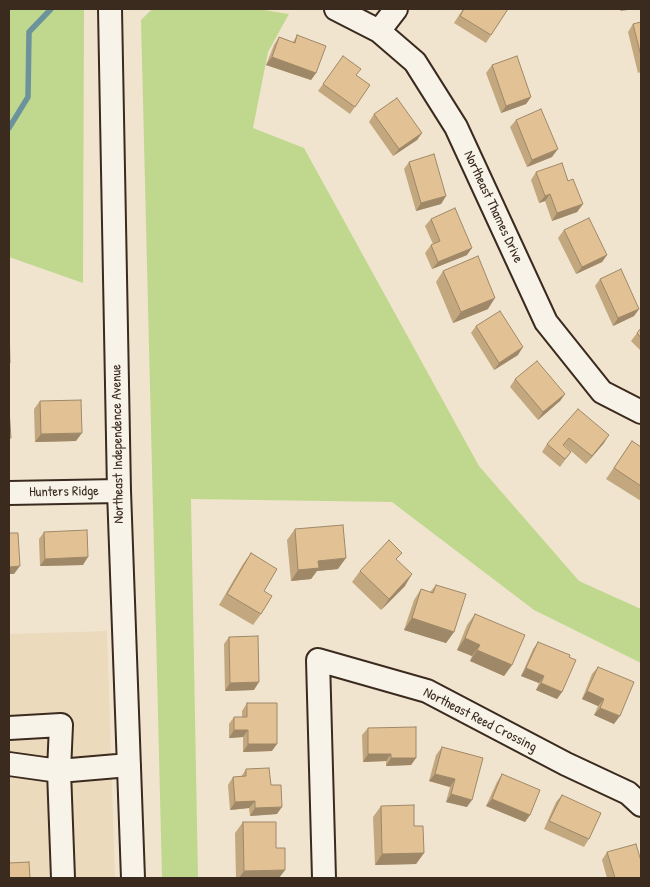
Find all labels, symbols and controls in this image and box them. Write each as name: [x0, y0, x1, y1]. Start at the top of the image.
street label: Northeast Thames Drive: [460, 148, 526, 266]
street label: Northeast Independence Avenue: [108, 364, 128, 524]
street label: Hunters Ridge: [29, 483, 99, 501]
street label: Northeast Reed Crossing: [420, 684, 540, 756]

